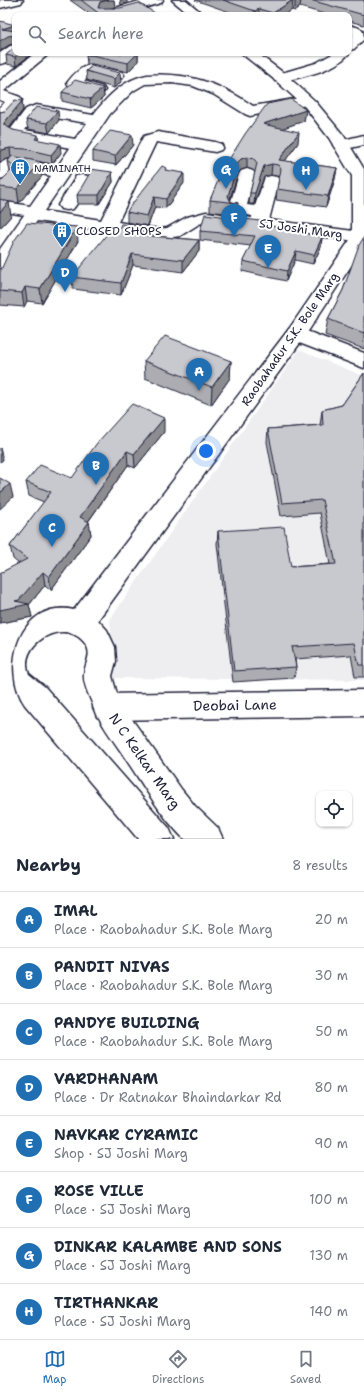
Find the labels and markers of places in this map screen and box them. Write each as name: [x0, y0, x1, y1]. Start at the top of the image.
pin: G: [213, 156, 239, 189]
building icon: NAMINATH: [9, 157, 31, 185]
pin: H: [293, 157, 319, 190]
place label: NAMINATH: [34, 162, 91, 175]
pin: F: [221, 204, 247, 237]
building icon: CLOSED SHOPS: [51, 220, 73, 248]
place label: CLOSED SHOPS: [76, 223, 162, 239]
pin: E: [255, 235, 281, 268]
pin: D: [52, 259, 78, 292]
pin: A: [186, 358, 212, 391]
pin: B: [83, 452, 109, 485]
pin: C: [39, 514, 65, 547]

